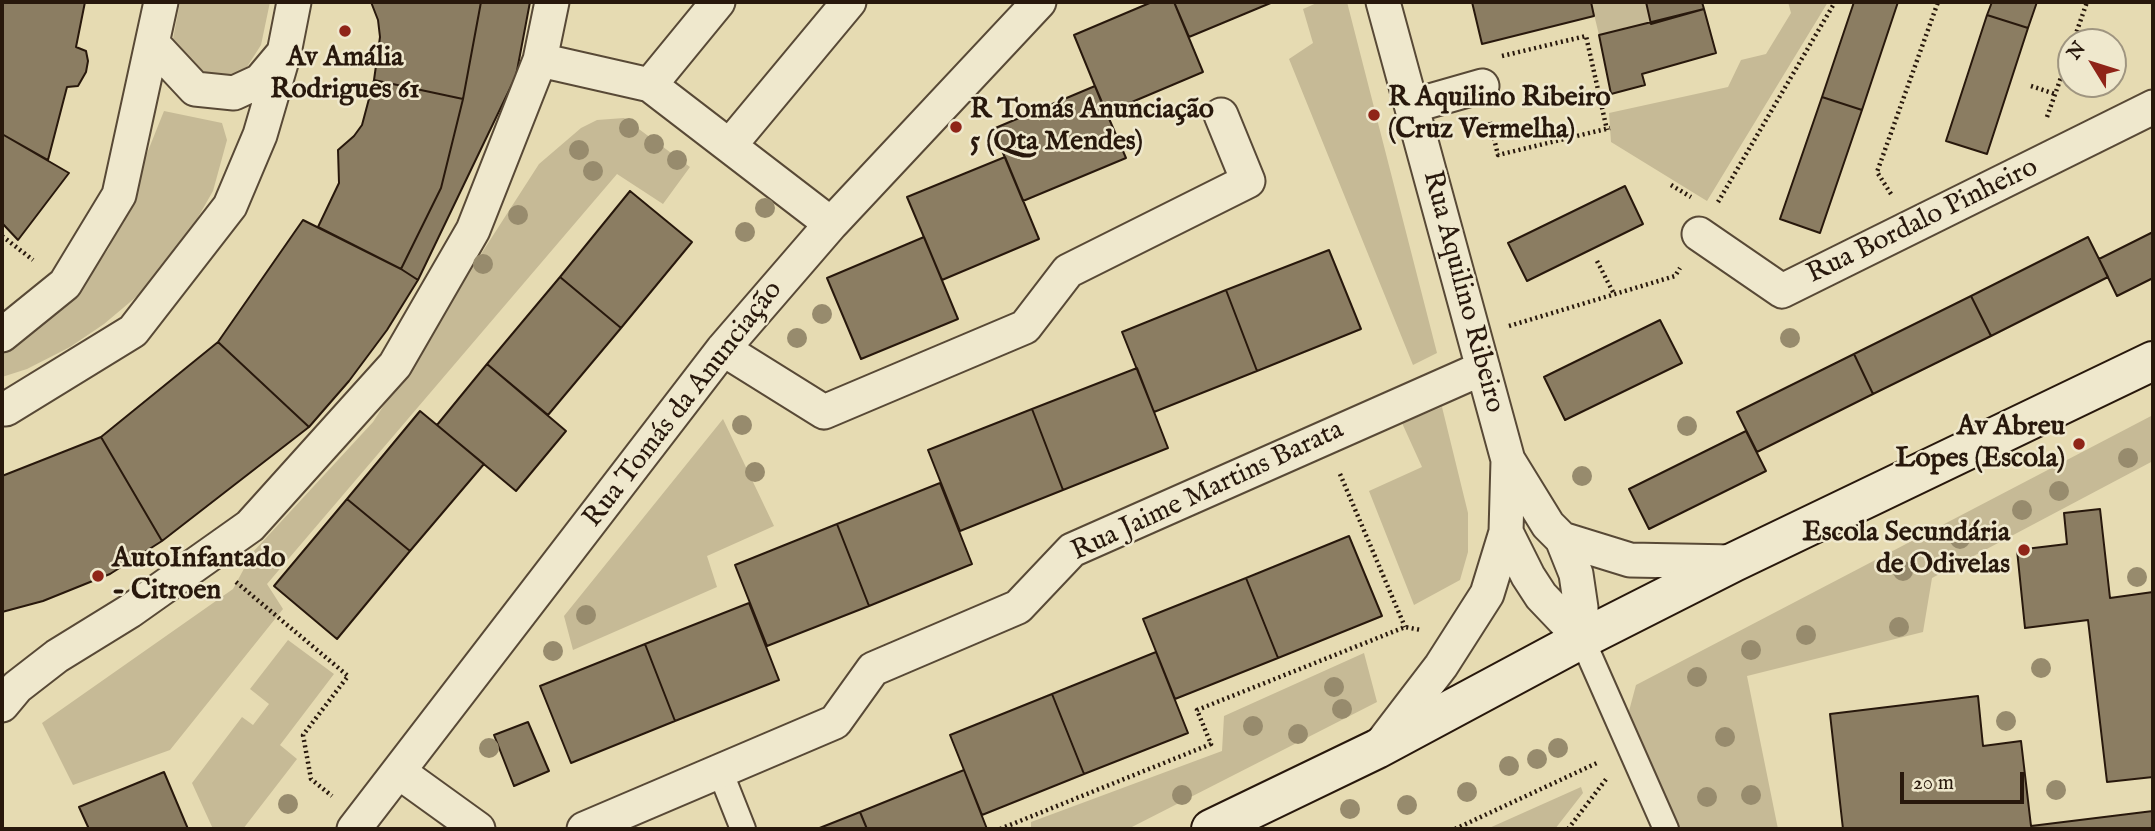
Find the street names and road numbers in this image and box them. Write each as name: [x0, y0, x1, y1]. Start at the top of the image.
street label: Rua Bordalo Pinheiro: [1802, 152, 2044, 292]
street label: Rua Aquilino Ribeiro: [1414, 167, 1510, 417]
street label: Rua Tomás da Anunciação: [577, 275, 791, 535]
street label: Rua Jaime Martins Barata: [1067, 414, 1349, 570]

